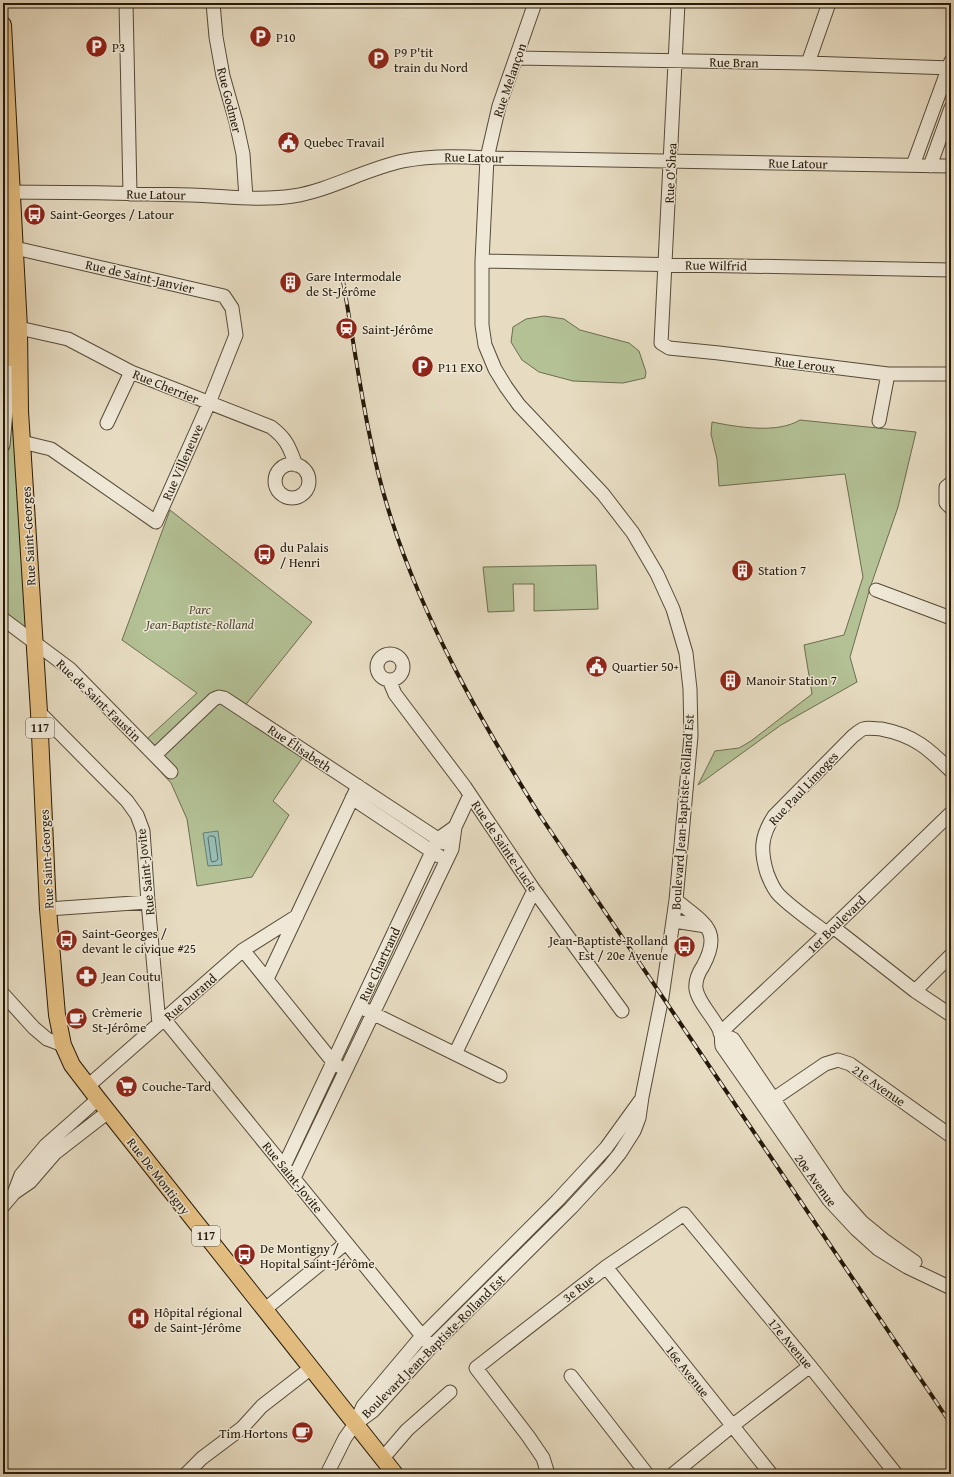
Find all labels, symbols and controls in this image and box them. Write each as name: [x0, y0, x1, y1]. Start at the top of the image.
parking icon: P10: [247, 24, 273, 50]
place label: P10: [276, 28, 296, 47]
parking icon: P3: [83, 34, 109, 60]
place label: P3: [112, 38, 125, 57]
street label: Rue Melançon: [488, 40, 531, 120]
place label: P9 P'tit train du Nord: [394, 43, 468, 77]
parking icon: P9 P'tit train du Nord: [366, 46, 392, 72]
street label: Rue Bran: [709, 53, 760, 72]
street label: Rue Godmer: [212, 65, 247, 135]
public building icon: Quebec Travail: [275, 129, 301, 155]
place label: Quebec Travail: [304, 133, 385, 152]
street label: Rue O'Shea: [659, 141, 682, 204]
street label: Rue Latour: [444, 147, 505, 168]
street label: Rue Latour: [768, 153, 829, 174]
street label: Rue Latour: [126, 184, 187, 205]
bus stop icon: Saint-Georges / Latour: [22, 201, 48, 227]
place label: Saint-Georges / Latour: [50, 205, 175, 224]
street label: Rue de Saint-Janvier: [84, 255, 197, 298]
street label: Rue Wilfrid: [685, 255, 747, 276]
place label: Gare Intermodale de St-Jérôme: [306, 267, 401, 301]
building icon: Gare Intermodale de St-Jérôme: [277, 270, 303, 296]
station icon: Saint-Jérôme: [333, 316, 359, 342]
place label: Saint-Jérôme: [362, 320, 433, 339]
street label: Rue Leroux: [773, 351, 837, 378]
parking icon: P11 EXO: [409, 354, 435, 380]
place label: P11 EXO: [438, 358, 483, 377]
street label: Rue Cherrier: [130, 365, 202, 409]
street label: Rue Villeneuve: [157, 421, 208, 503]
street label: Rue Saint-Georges: [16, 486, 41, 586]
place label: du Palais / Henri: [280, 538, 329, 572]
bus stop icon: du Palais / Henri: [251, 541, 277, 567]
building icon: Station 7: [729, 557, 755, 583]
place label: Station 7: [758, 561, 806, 580]
park label: Parc Jean-Baptiste-Rolland: [144, 600, 254, 634]
public building icon: Quartier 50+: [584, 653, 610, 679]
street label: Rue de Saint-Faustin: [52, 655, 146, 746]
place label: Quartier 50+: [612, 657, 680, 676]
building icon: Manoir Station 7: [718, 667, 744, 693]
place label: Manoir Station 7: [746, 671, 837, 690]
street label: Boulevard Jean-Baptiste-Rolland Est: [666, 713, 699, 911]
road number: 117: [26, 718, 54, 738]
street label: Rue Élisabeth: [264, 720, 336, 777]
street label: Rue Paul Limoges: [764, 747, 843, 830]
street label: Rue de Sainte-Lucie: [467, 797, 542, 896]
street label: Rue Saint-Georges: [34, 809, 59, 909]
street label: Rue Saint-Jovite: [131, 828, 160, 916]
street label: 1er Boulevard: [802, 891, 870, 958]
place label: Saint-Georges / devant le civique #25: [82, 924, 196, 958]
street label: Rue Chartrand: [354, 924, 405, 1004]
bus stop icon: Saint-Georges / devant le civique #25: [53, 927, 79, 953]
place label: Jean-Baptiste-Rolland Est / 20e Avenue: [547, 931, 668, 965]
bus stop icon: Jean-Baptiste-Rolland Est / 20e Avenue: [671, 934, 697, 960]
pharmacy icon: Jean Coutu: [74, 963, 100, 989]
place label: Jean Coutu: [100, 967, 161, 986]
street label: Rue Durand: [160, 969, 221, 1026]
place label: Crèmerie St-Jérôme: [92, 1003, 146, 1037]
cafe icon: Crèmerie St-Jérôme: [63, 1006, 89, 1032]
street label: 21e Avenue: [848, 1060, 909, 1111]
supermarket icon: Couche-Tard: [113, 1073, 139, 1099]
place label: Couche-Tard: [142, 1077, 211, 1096]
street label: Rue De Montigny: [122, 1134, 195, 1219]
street label: Rue Saint-Jovite: [258, 1137, 327, 1217]
street label: 20e Avenue: [790, 1150, 841, 1211]
road number: 117: [192, 1226, 220, 1246]
place label: De Montigny / Hopital Saint-Jérôme: [260, 1239, 375, 1273]
bus stop icon: De Montigny / Hopital Saint-Jérôme: [232, 1242, 258, 1268]
street label: Boulevard Jean-Baptiste-Rolland Est: [357, 1270, 510, 1422]
street label: 3e Rue: [558, 1270, 598, 1307]
place label: Hôpital régional de Saint-Jérôme: [154, 1303, 243, 1337]
hospital icon: Hôpital régional de Saint-Jérôme: [125, 1306, 151, 1332]
street label: 17e Avenue: [764, 1314, 818, 1373]
street label: 16e Avenue: [661, 1341, 714, 1401]
cafe icon: Tim Hortons: [290, 1420, 316, 1446]
place label: Tim Hortons: [219, 1424, 288, 1443]

